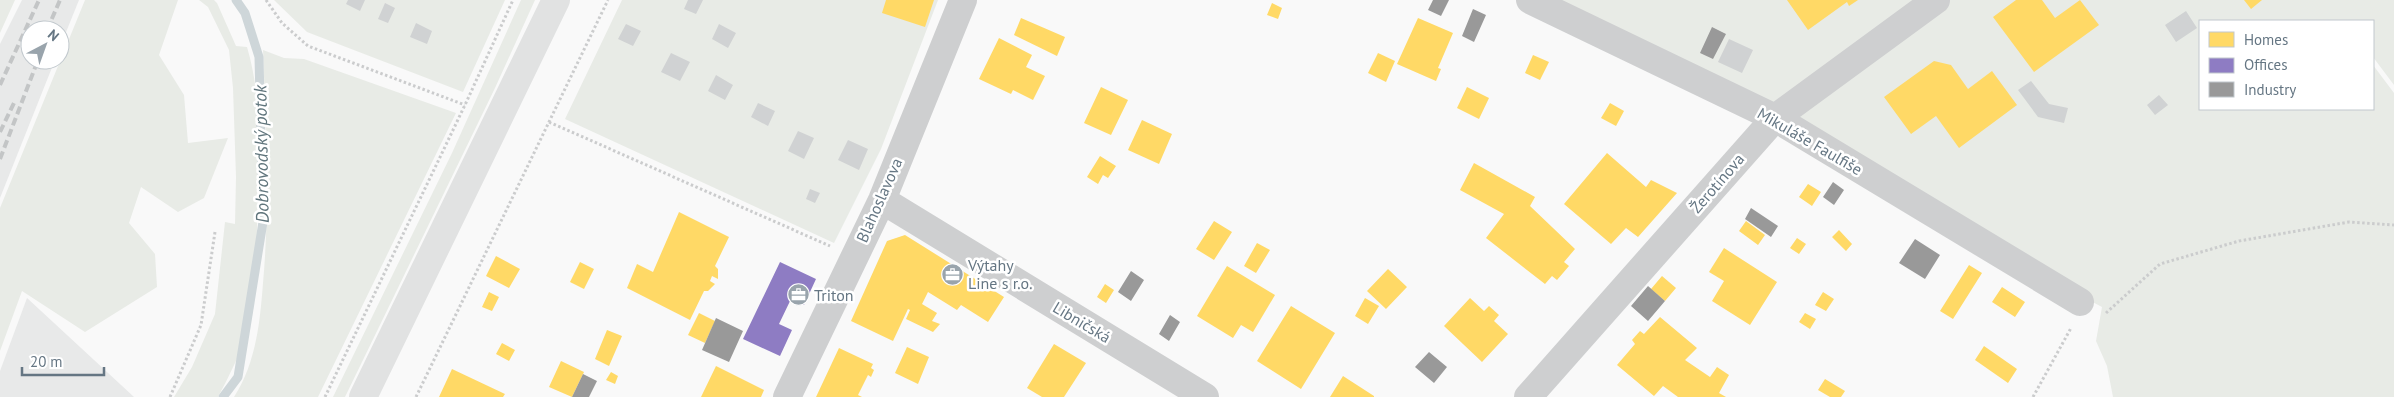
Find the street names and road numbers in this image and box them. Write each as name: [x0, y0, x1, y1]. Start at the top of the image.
street label: Mikuláše Faulfiše: [1754, 103, 1866, 179]
street label: Žerotínova: [1686, 149, 1748, 217]
street label: Blahoslavova: [852, 155, 906, 245]
street label: Libničská: [1050, 297, 1114, 347]

